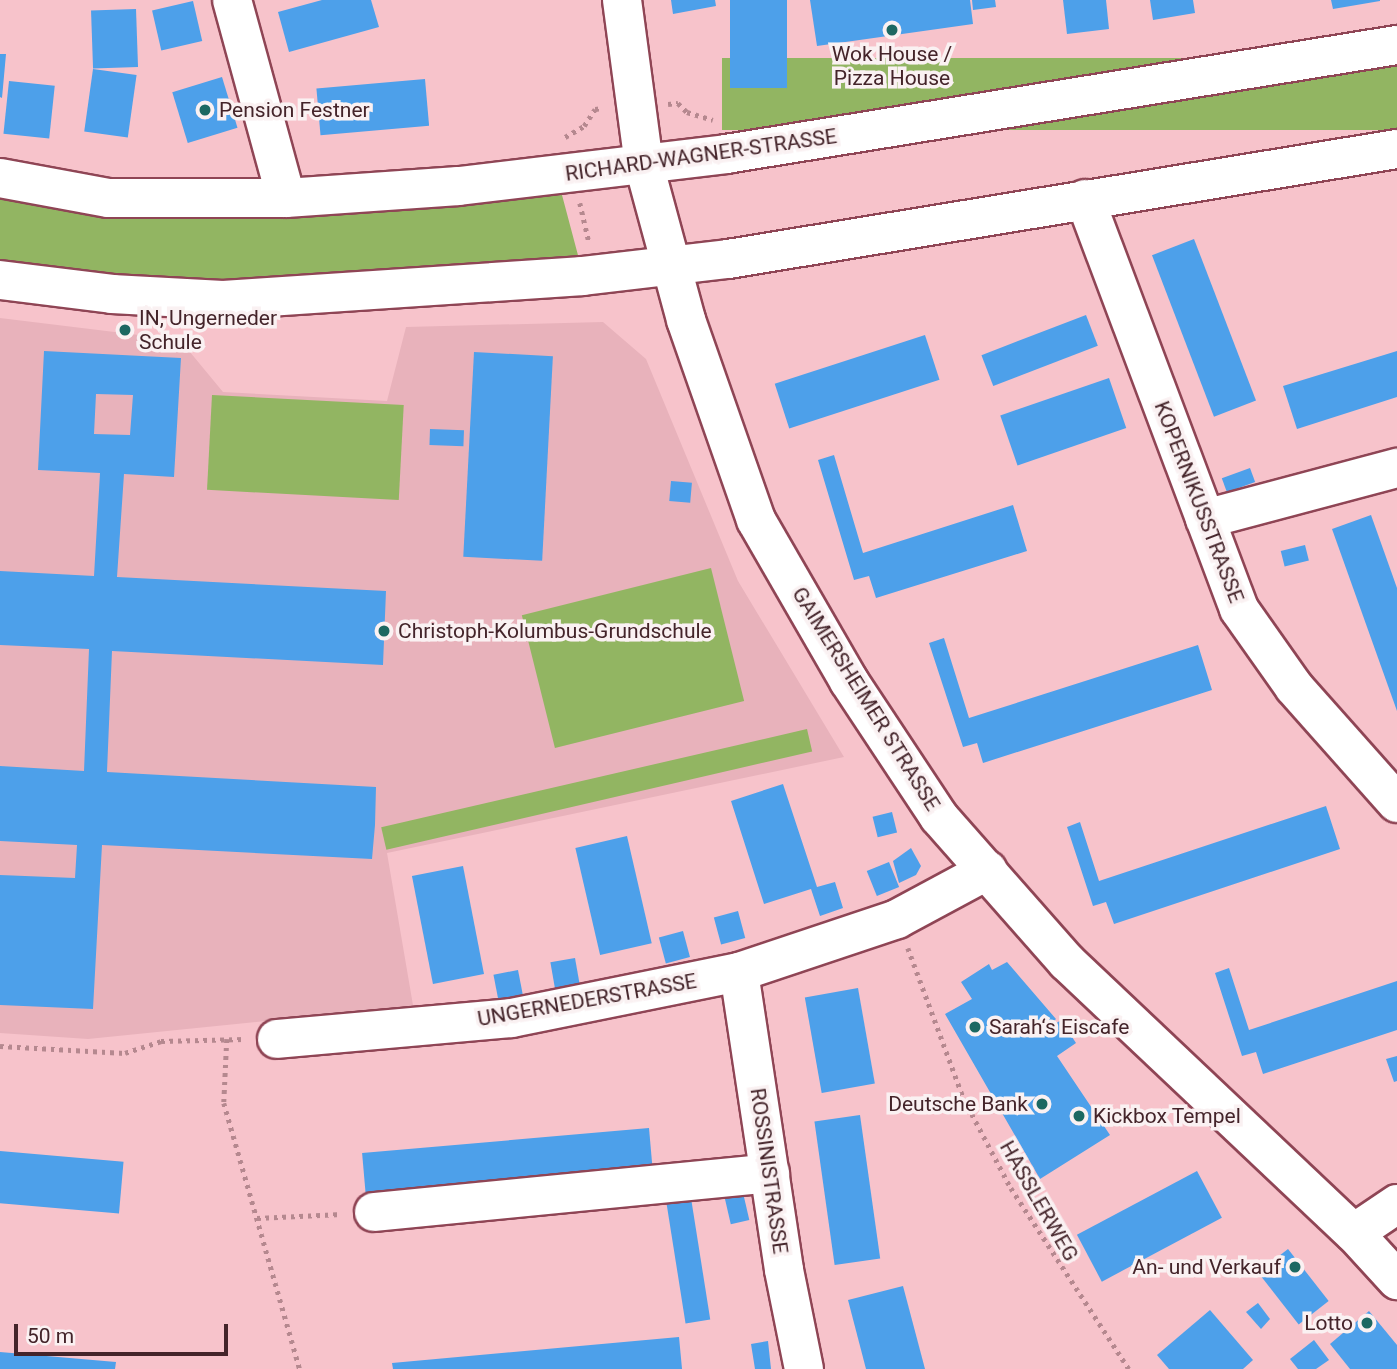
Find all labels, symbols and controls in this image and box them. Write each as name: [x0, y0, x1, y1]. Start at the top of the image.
marker: Wok House / Pizza House: [884, 22, 900, 38]
place label: Wok House / Pizza House: [832, 41, 952, 91]
place label: Pension Festner: [219, 97, 370, 123]
marker: Pension Festner: [197, 102, 213, 118]
street label: RICHARD-WAGNER-STRASSE: [564, 123, 838, 187]
place label: IN, Ungerneder Schule: [139, 305, 277, 355]
marker: IN, Ungerneder Schule: [117, 322, 133, 338]
street label: KOPERNIKUSSTRASSE: [1149, 398, 1249, 606]
street label: GAIMERSHEIMER STRASSE: [787, 583, 945, 815]
place label: Christoph-Kolumbus-Grundschule: [398, 618, 712, 644]
marker: Christoph-Kolumbus-Grundschule: [376, 623, 392, 639]
street label: UNGERNEDERSTRASSE: [476, 968, 698, 1032]
place label: Sarah‘s Eiscafe: [989, 1014, 1129, 1040]
marker: Sarah‘s Eiscafe: [967, 1019, 983, 1035]
street label: ROSSINISTRASSE: [745, 1086, 793, 1256]
place label: Deutsche Bank: [888, 1091, 1028, 1117]
marker: Deutsche Bank: [1034, 1096, 1050, 1112]
place label: Kickbox Tempel: [1093, 1103, 1241, 1129]
marker: Kickbox Tempel: [1071, 1108, 1087, 1124]
street label: HASSLERWEG: [994, 1136, 1084, 1266]
place label: An- und Verkauf: [1132, 1254, 1281, 1280]
marker: An- und Verkauf: [1287, 1259, 1303, 1275]
scale bar: [18, 1310, 231, 1354]
place label: Lotto: [1304, 1310, 1353, 1336]
marker: Lotto: [1359, 1315, 1375, 1331]
text: 50 m: [27, 1324, 74, 1348]

